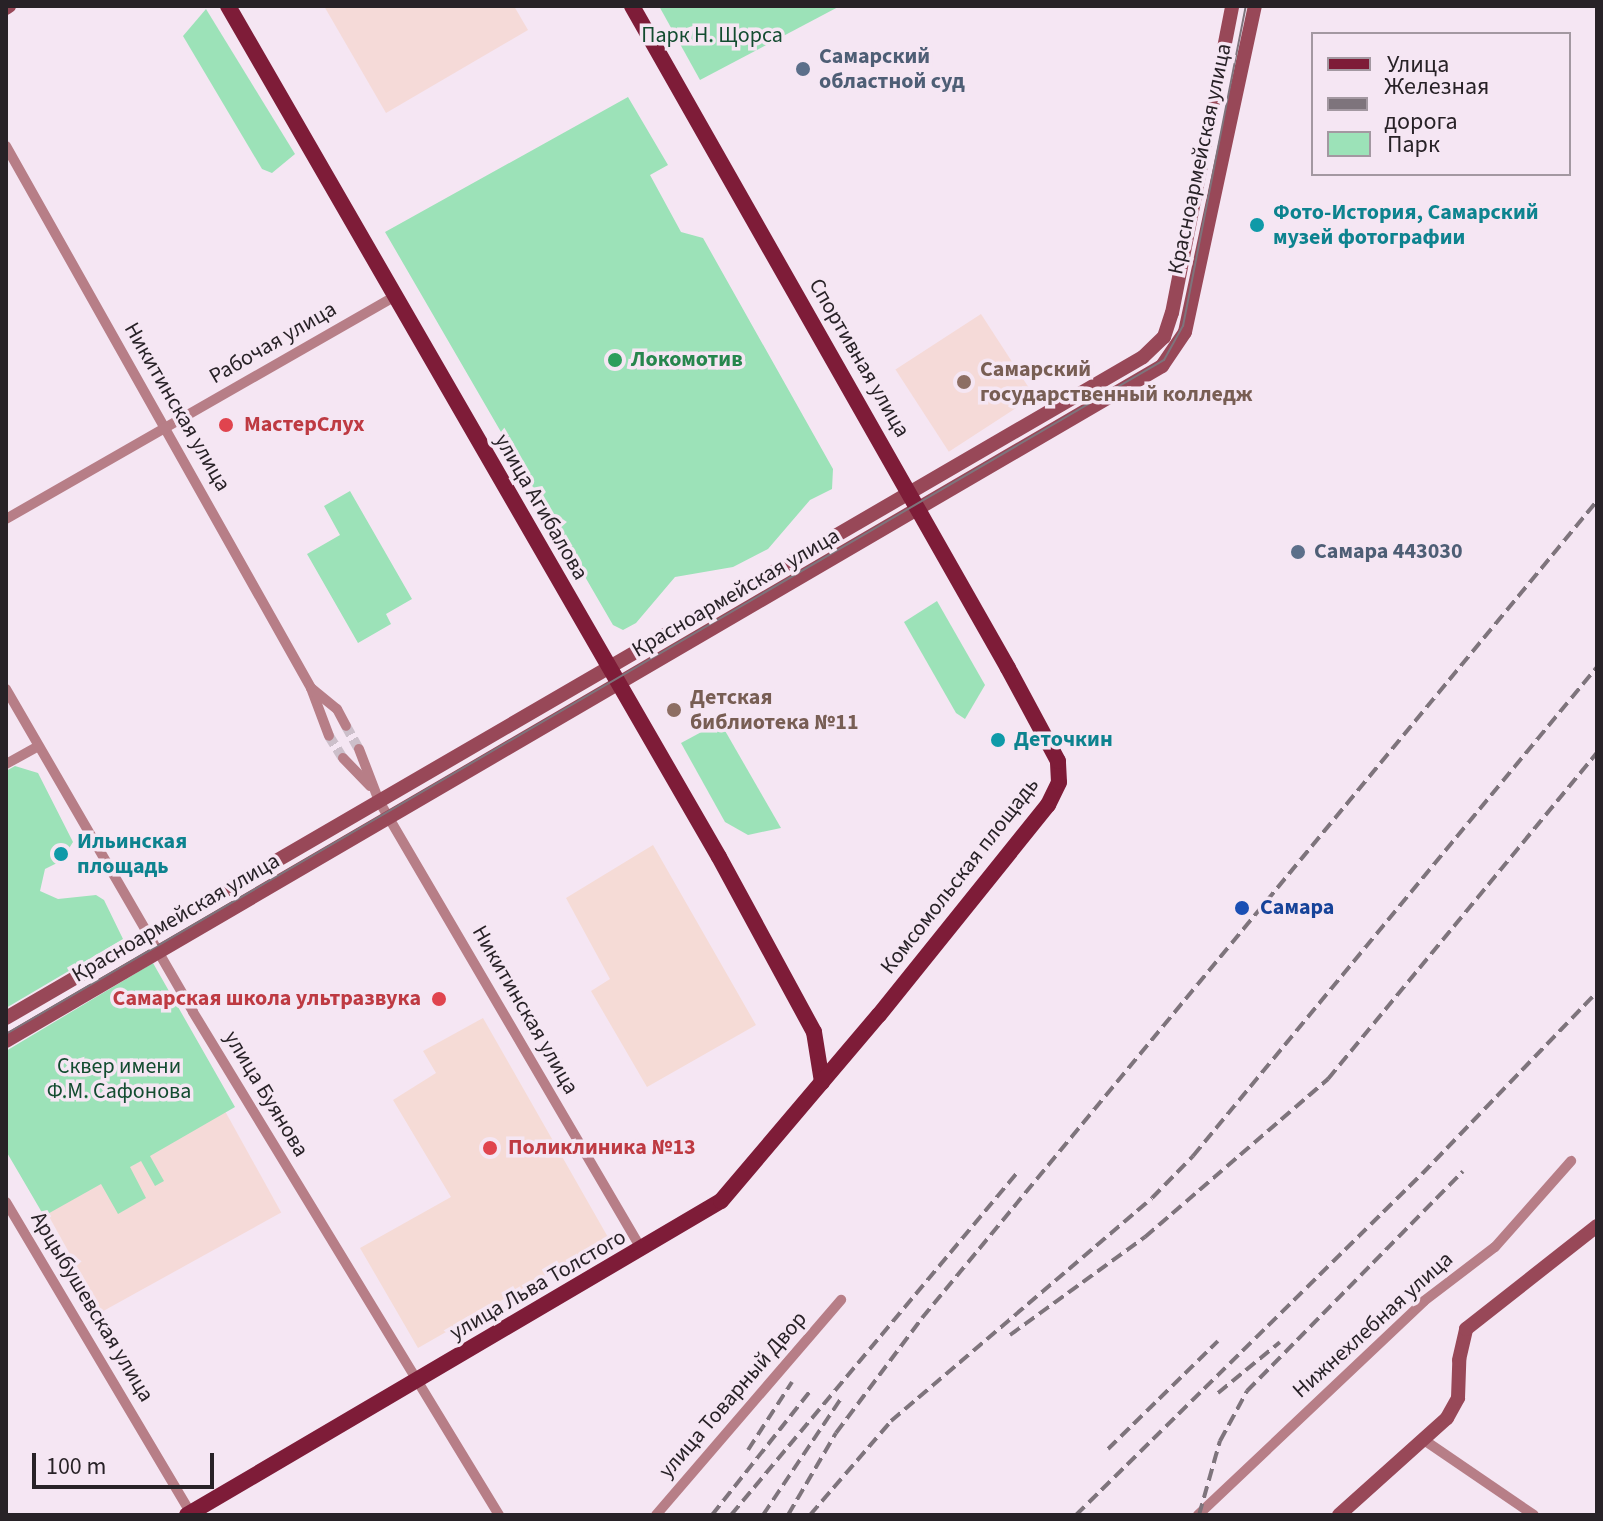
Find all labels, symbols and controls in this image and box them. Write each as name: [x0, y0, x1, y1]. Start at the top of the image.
park label: Парк Н. Щорса: [641, 23, 783, 49]
legend: [1311, 32, 1571, 176]
street label: Красноармейская улица: [1163, 41, 1237, 277]
place label: Самарский областной суд: [819, 43, 965, 94]
text: Улица: [1387, 47, 1449, 82]
marker: Самарский областной суд: [794, 60, 812, 78]
text: Железная дорога: [1384, 69, 1489, 139]
text: Парк: [1387, 127, 1440, 162]
place label: Фото-История, Самарский музей фотографии: [1273, 199, 1539, 250]
marker: Фото-История, Самарский музей фотографии: [1248, 216, 1266, 234]
street label: Спортивная улица: [803, 274, 915, 442]
street label: Рабочая улица: [205, 296, 341, 390]
street label: Никитинская улица: [118, 318, 236, 496]
place label: Локомотив: [631, 347, 743, 373]
marker: Локомотив: [606, 351, 624, 369]
place label: Самарский государственный колледж: [980, 356, 1253, 408]
marker: Самарский государственный колледж: [955, 373, 973, 391]
place label: МастерСлух: [244, 412, 365, 438]
marker: МастерСлух: [215, 414, 237, 436]
street label: улица Агибалова: [489, 429, 593, 585]
street label: Красноармейская улица: [627, 523, 845, 663]
place label: Самара 443030: [1314, 539, 1463, 565]
marker: Самара 443030: [1289, 543, 1307, 561]
place label: Детская библиотека №11: [690, 684, 859, 736]
marker: Детская библиотека №11: [665, 701, 683, 719]
place label: Деточкин: [1014, 727, 1113, 753]
marker: Деточкин: [989, 731, 1007, 749]
street label: Комсомольская площадь: [875, 773, 1045, 979]
place label: Ильинская площадь: [77, 828, 187, 880]
marker: Ильинская площадь: [52, 845, 70, 863]
street label: Красноармейская улица: [67, 848, 285, 988]
place label: Самара: [1260, 895, 1334, 921]
marker: Самара: [1231, 897, 1253, 919]
street label: Никитинская улица: [466, 921, 584, 1099]
place label: Самарская школа ультразвука: [113, 986, 421, 1012]
marker: Самарская школа ультразвука: [428, 988, 450, 1010]
street label: улица Буянова: [218, 1026, 314, 1162]
park label: Cквер имени Ф.М. Сафонова: [47, 1053, 191, 1104]
place label: Поликлиника №13: [508, 1135, 696, 1161]
marker: Поликлиника №13: [479, 1137, 501, 1159]
street label: Арцыбушевская улица: [25, 1207, 159, 1407]
street label: улица Льва Толстого: [445, 1224, 631, 1346]
street label: Нижнехлебная улица: [1288, 1246, 1458, 1404]
street label: улица Товарный Двор: [653, 1306, 813, 1484]
scale bar: [36, 1437, 218, 1487]
text: 100 m: [46, 1449, 106, 1484]

